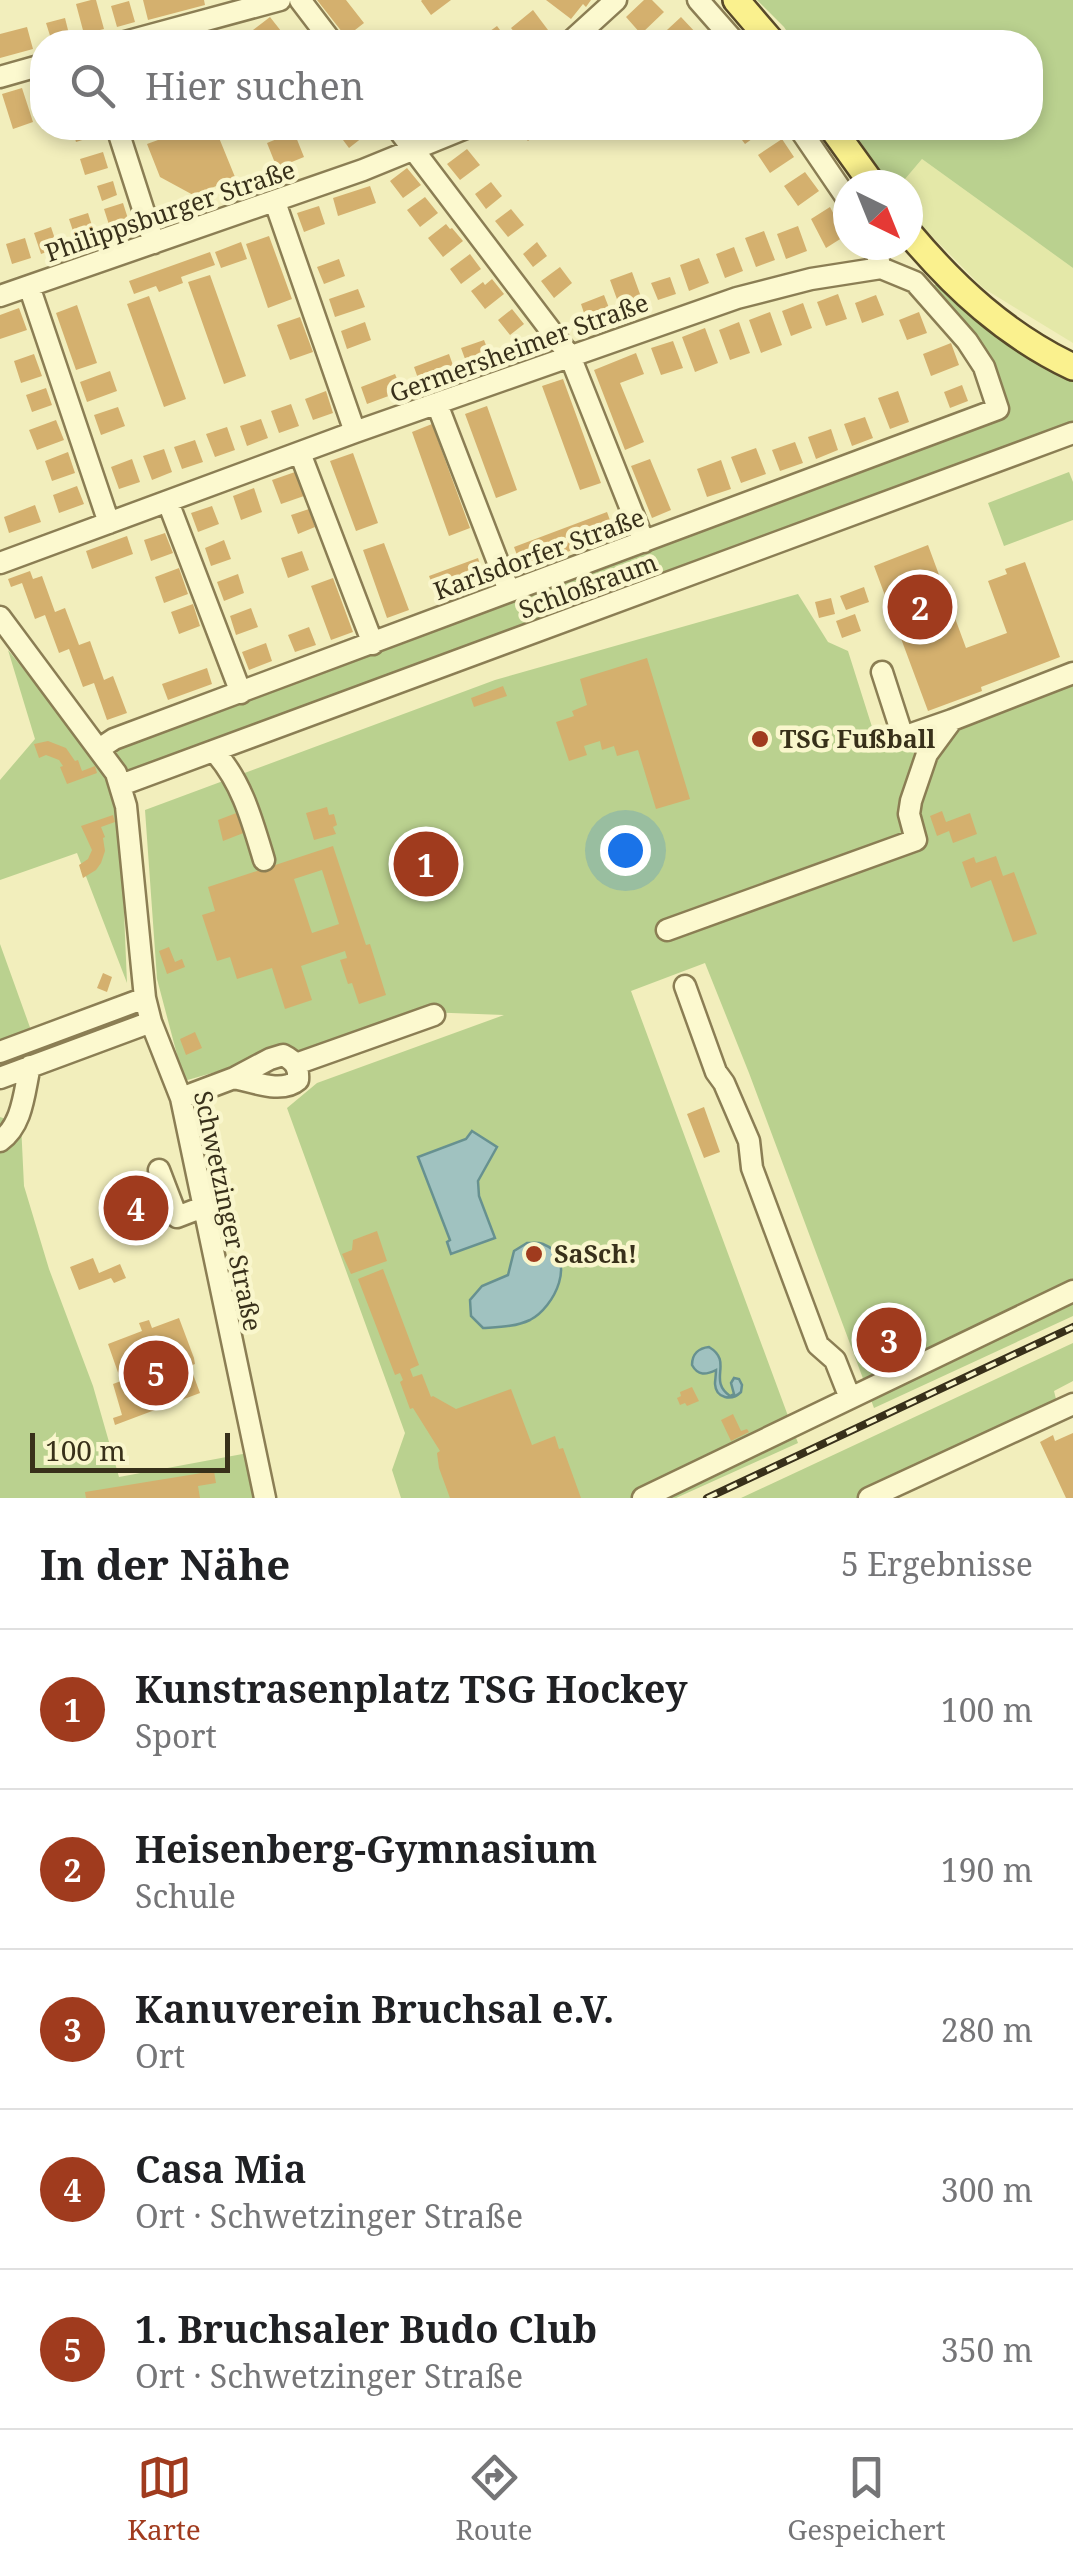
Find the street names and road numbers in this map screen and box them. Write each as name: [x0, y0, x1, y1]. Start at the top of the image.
street label: Philippsburger Straße: [40, 151, 299, 269]
street label: Germersheimer Straße: [385, 284, 653, 410]
street label: Karlsdorfer Straße: [428, 499, 649, 607]
street label: Schloßraum: [514, 544, 662, 626]
street label: Schwetzinger Straße: [187, 1088, 271, 1334]

